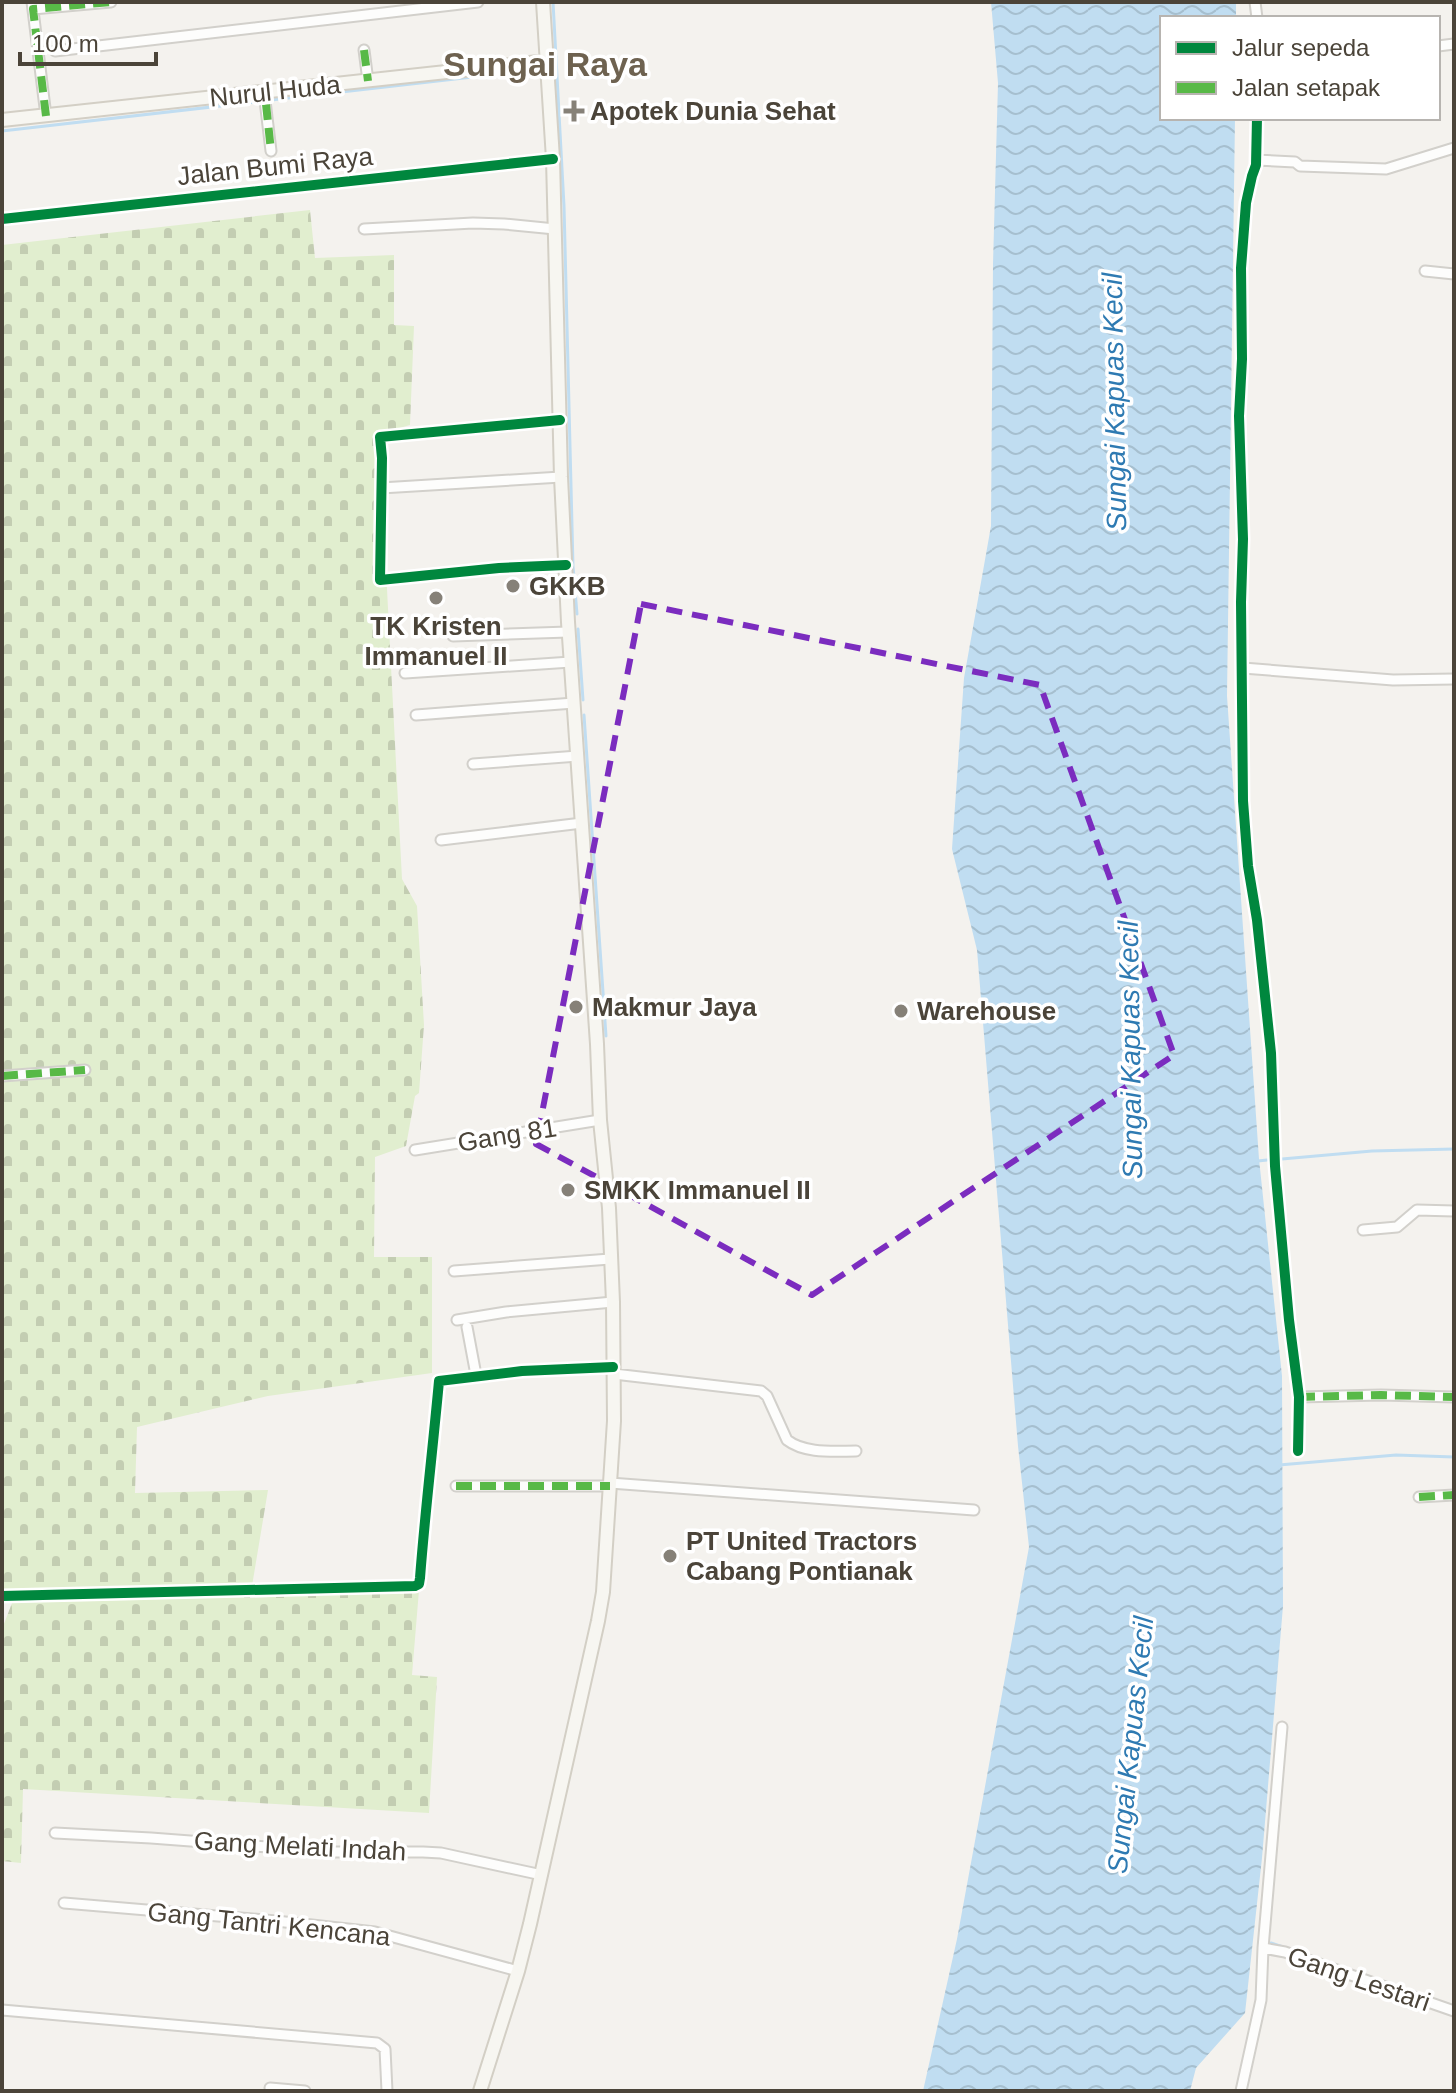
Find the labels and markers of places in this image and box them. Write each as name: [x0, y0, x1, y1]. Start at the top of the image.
place label: Apotek Dunia Sehat: [590, 96, 836, 126]
marker: Apotek Dunia Sehat: [565, 102, 583, 120]
place label: GKKB: [529, 571, 606, 601]
marker: GKKB: [504, 577, 522, 595]
marker: TK Kristen Immanuel II: [427, 589, 445, 607]
place label: TK Kristen Immanuel II: [364, 611, 508, 671]
place label: Makmur Jaya: [592, 992, 757, 1022]
place label: Warehouse: [917, 996, 1056, 1026]
marker: Makmur Jaya: [567, 998, 585, 1016]
marker: Warehouse: [892, 1002, 910, 1020]
place label: SMKK Immanuel II: [584, 1175, 811, 1205]
marker: SMKK Immanuel II: [559, 1181, 577, 1199]
place label: PT United Tractors Cabang Pontianak: [686, 1526, 917, 1586]
marker: PT United Tractors Cabang Pontianak: [661, 1547, 679, 1565]

